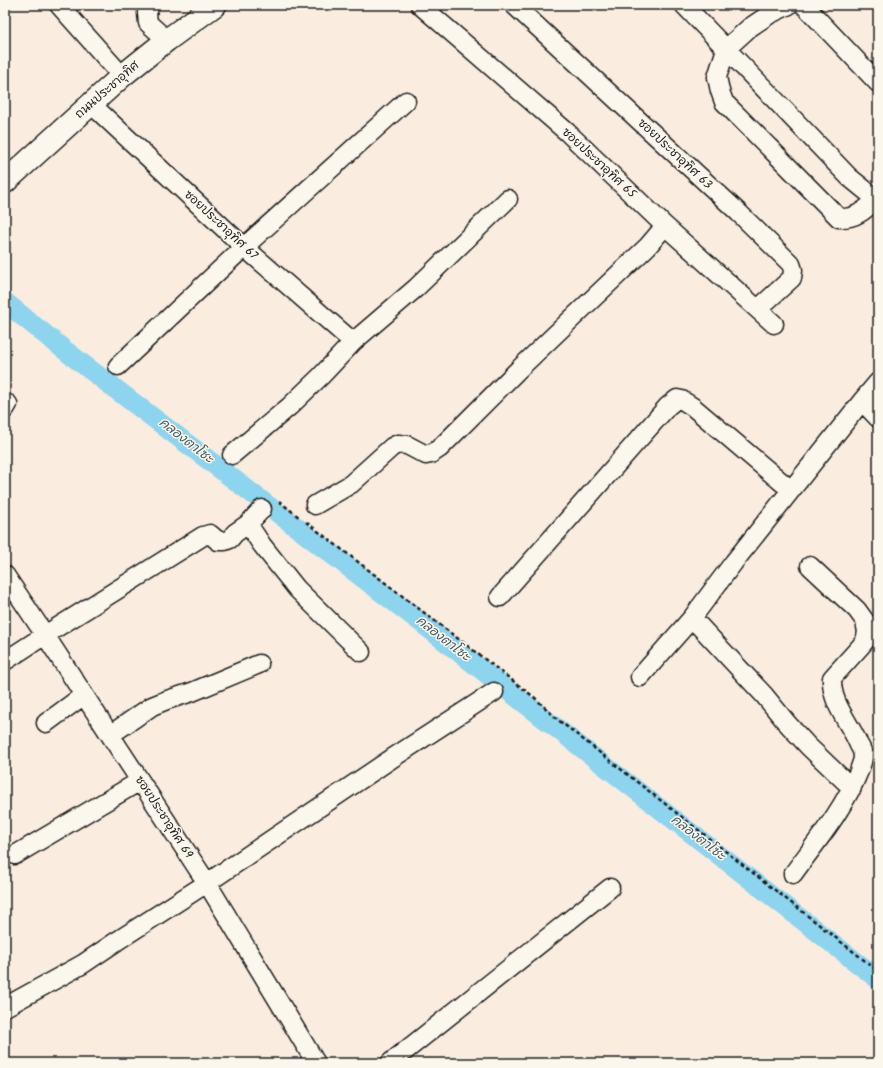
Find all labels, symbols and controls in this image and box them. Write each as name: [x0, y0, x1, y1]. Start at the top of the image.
street label: ถนนประชาอุทิศ: [71, 56, 144, 123]
street label: ซอยประชาอุทิศ 63: [633, 114, 717, 194]
street label: ซอยประชาอุทิศ 65: [557, 123, 642, 204]
street label: ซอยประชาอุทิศ 67: [180, 186, 263, 265]
water label: คลองตาโซะ: [154, 413, 219, 470]
water label: คลองตาโซะ: [411, 611, 476, 668]
street label: ซอยประชาอุทิศ 69: [130, 772, 198, 862]
water label: คลองตาโซะ: [666, 810, 731, 867]

